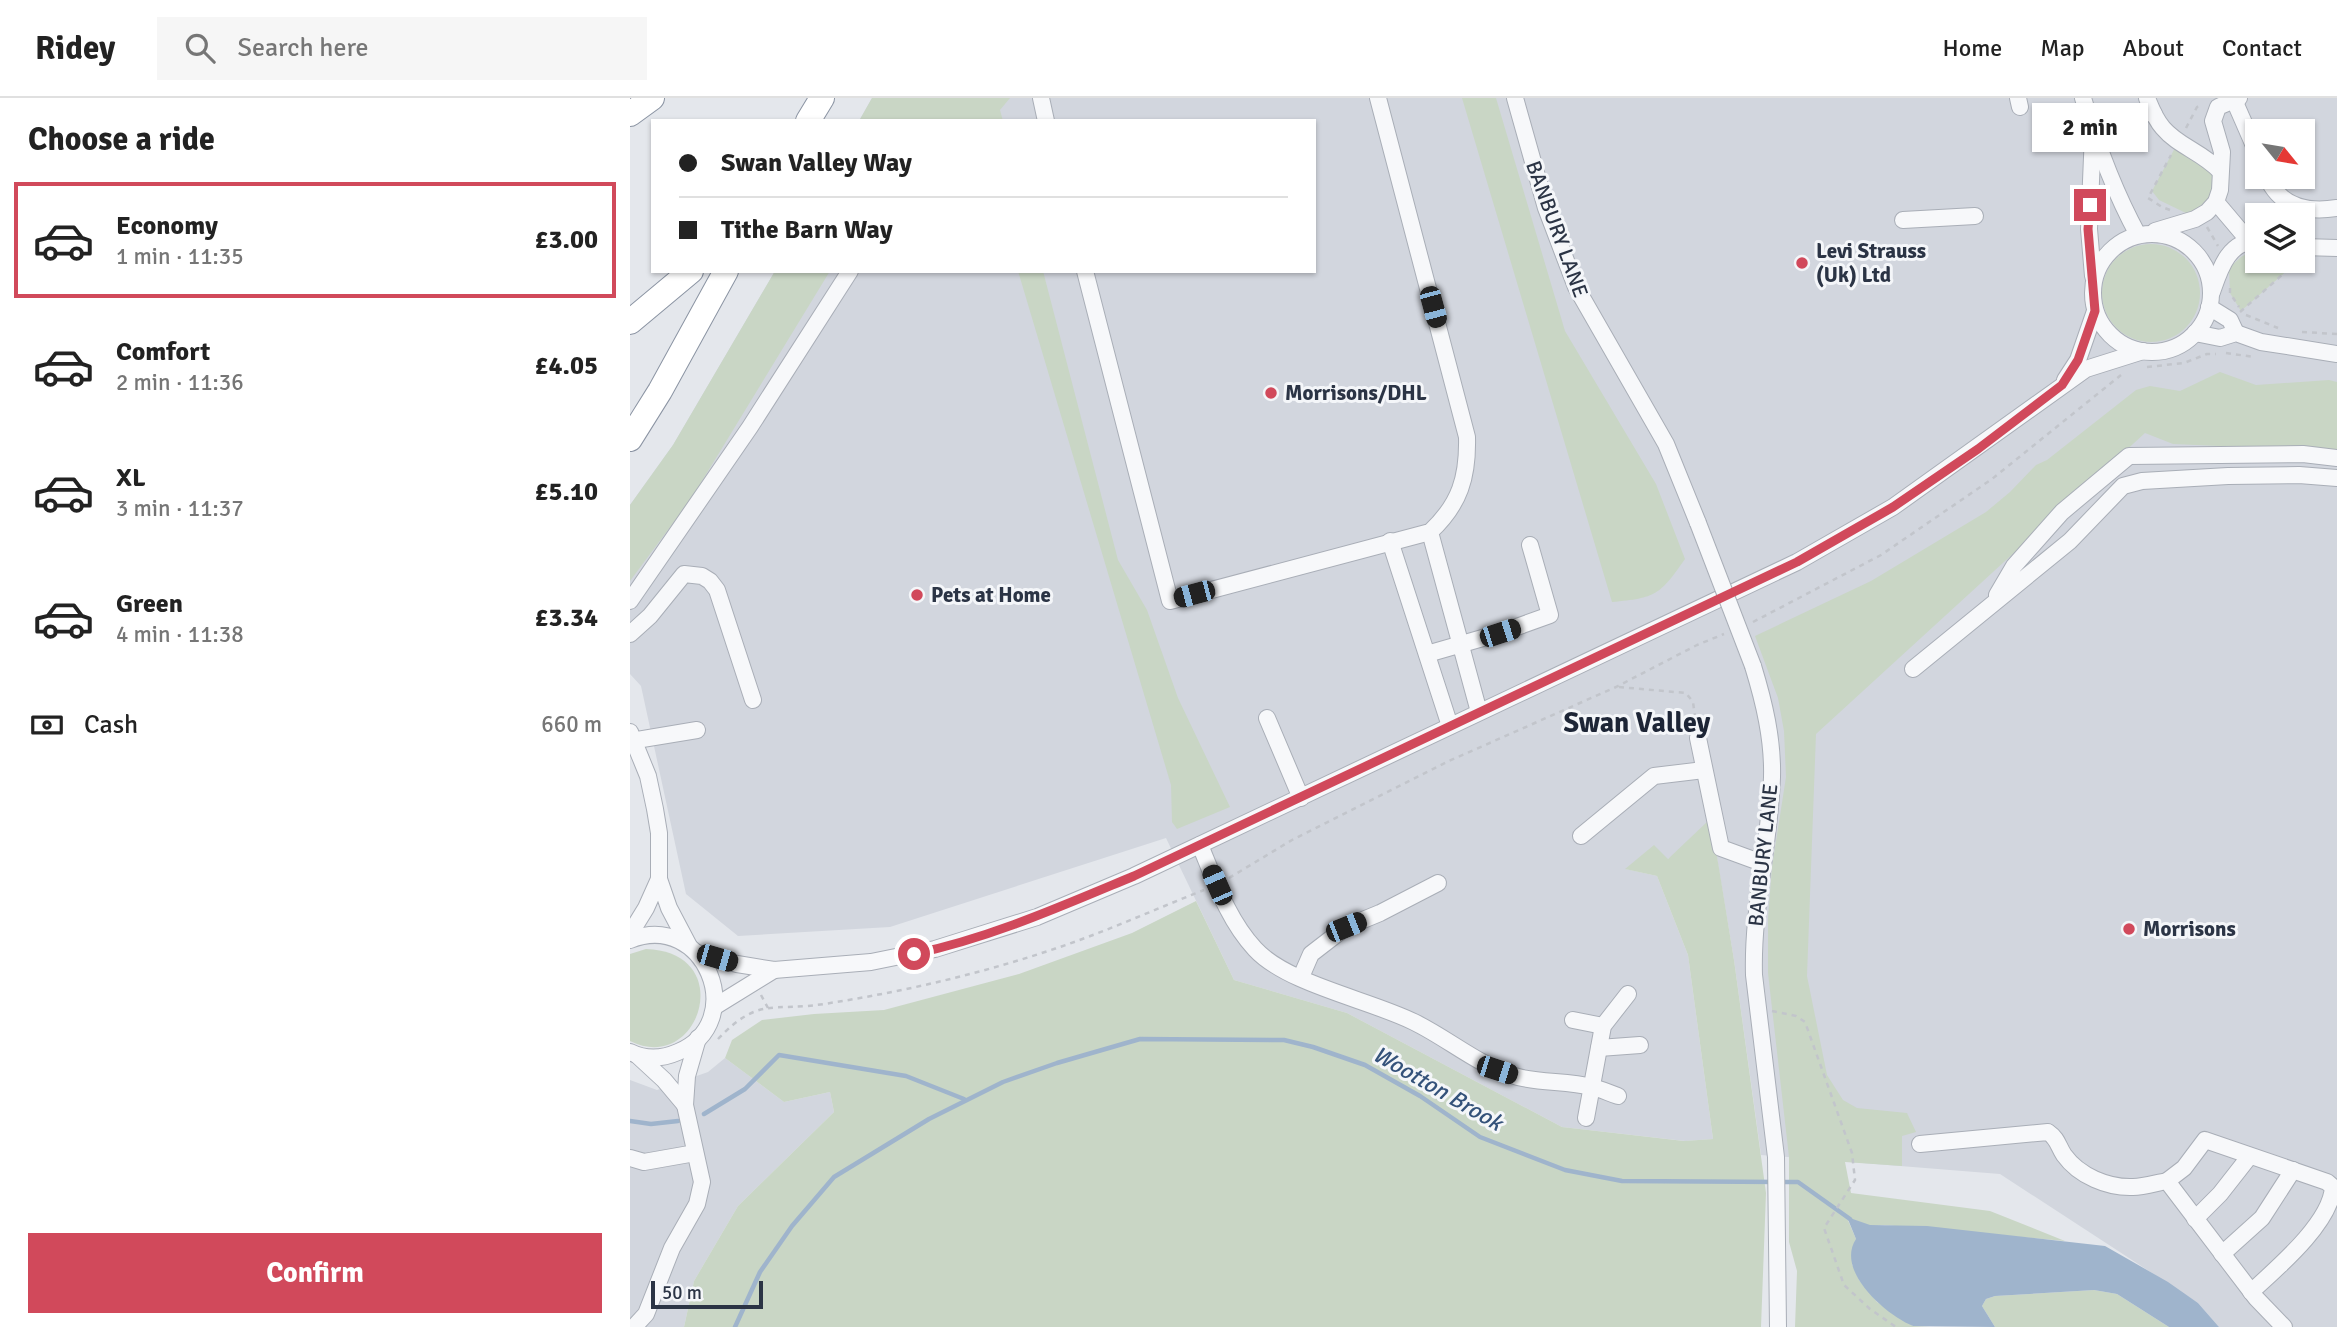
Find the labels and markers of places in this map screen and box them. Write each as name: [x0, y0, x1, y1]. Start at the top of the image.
place label: Levi Strauss (Uk) Ltd: [1816, 238, 1926, 288]
marker: Levi Strauss (Uk) Ltd: [1794, 255, 1810, 271]
place label: Morrisons/DHL: [1285, 380, 1427, 406]
marker: Morrisons/DHL: [1263, 385, 1279, 401]
place label: Pets at Home: [931, 582, 1051, 608]
marker: Pets at Home: [909, 587, 925, 603]
place label: Morrisons: [2143, 916, 2236, 942]
marker: Morrisons: [2121, 921, 2137, 937]

